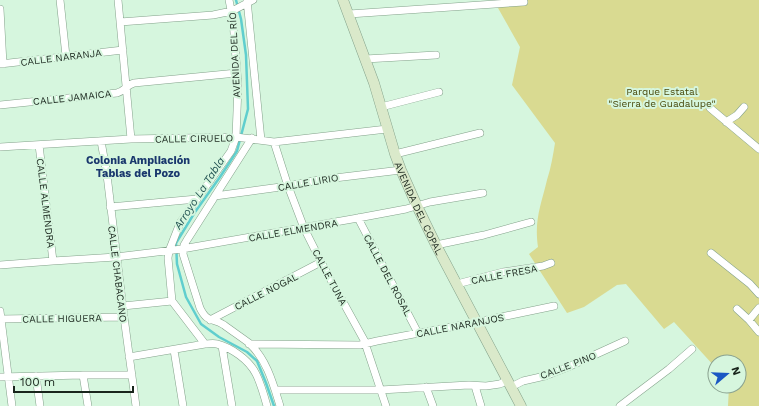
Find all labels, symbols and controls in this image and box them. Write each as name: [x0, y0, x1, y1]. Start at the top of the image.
street label: AVENIDA DEL RÍO: [227, 12, 242, 98]
street label: CALLE NARANJA: [20, 47, 103, 68]
park label: Parque Estatal "Sierra de Guadalupe": [608, 86, 716, 109]
street label: CALLE JAMAICA: [32, 88, 112, 107]
street label: CALLE CIRUELO: [155, 132, 233, 145]
district label: Colonia Ampliación Tablas del Pozo: [86, 154, 190, 180]
water label: Arroyo La Tabla: [171, 155, 228, 233]
street label: CALLE ALMENDRA: [35, 158, 57, 249]
street label: AVENIDA DEL COPAL: [392, 160, 445, 257]
street label: CALLE LIRIO: [277, 172, 339, 193]
street label: CALLE ELMENDRA: [248, 217, 339, 244]
street label: CALLE CHABACANO: [106, 225, 129, 323]
street label: CALLE DEL ROSAL: [361, 233, 414, 318]
street label: CALLE TUNA: [310, 247, 349, 308]
street label: CALLE FRESA: [470, 263, 539, 286]
street label: CALLE NOGAL: [233, 271, 300, 312]
street label: CALLE HIGUERA: [22, 312, 102, 325]
street label: CALLE NARANJOS: [415, 312, 505, 339]
street label: CALLE PINO: [539, 350, 598, 381]
north arrow: [707, 354, 747, 394]
text: N: [729, 365, 743, 377]
scale bar: [14, 368, 133, 394]
text: 100 m: [20, 375, 55, 389]

